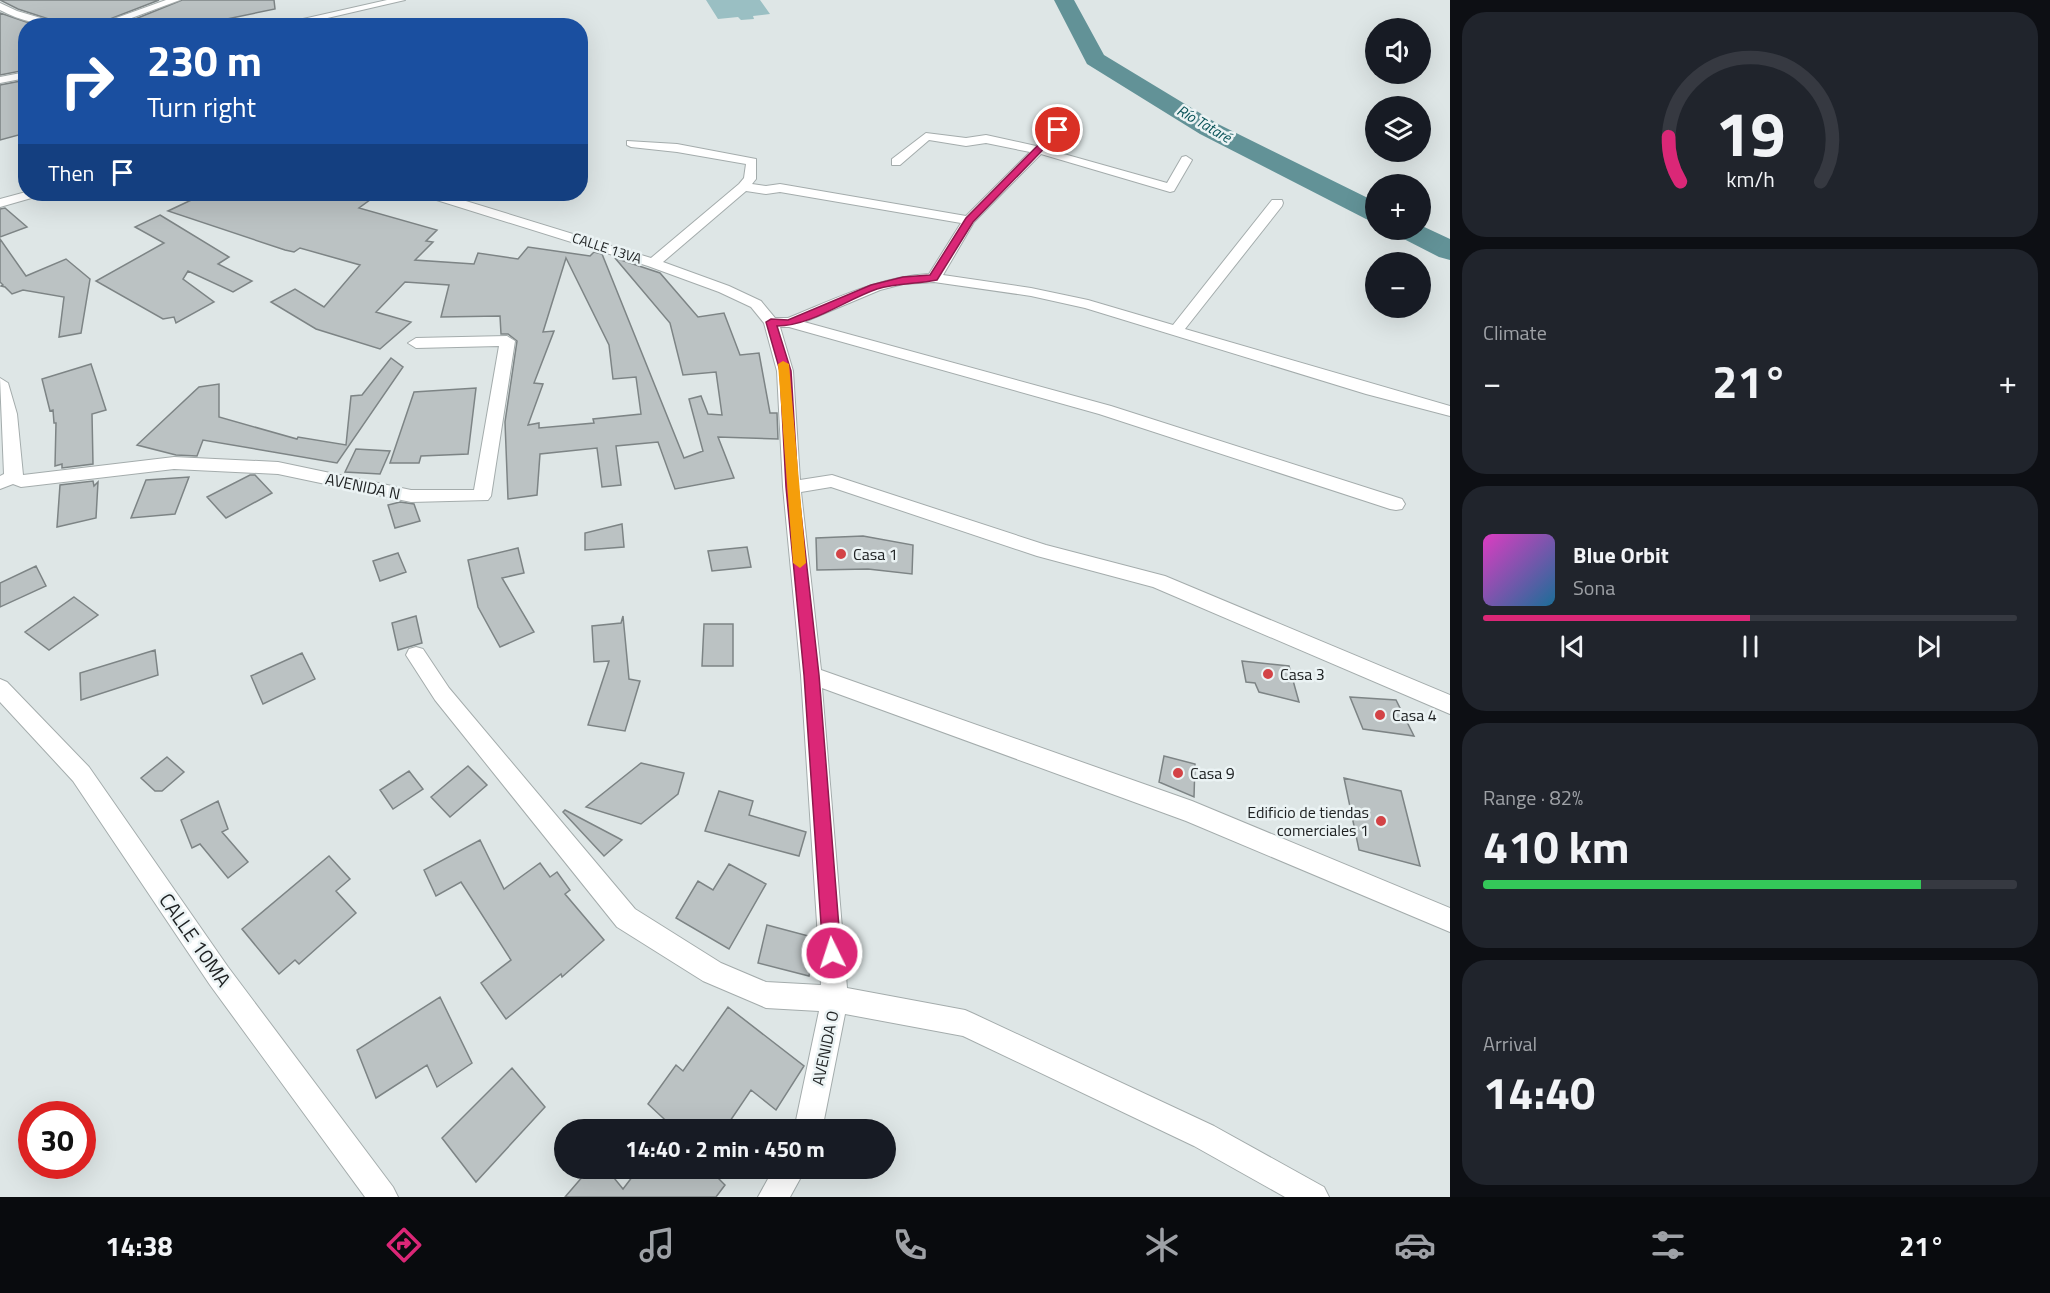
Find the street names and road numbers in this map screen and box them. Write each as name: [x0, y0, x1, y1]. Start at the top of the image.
street label: CALLE 13VA: [570, 226, 645, 269]
street label: AVENIDA N: [323, 466, 403, 506]
street label: CALLE 10MA: [152, 886, 239, 993]
street label: AVENIDA O: [805, 1008, 845, 1088]

